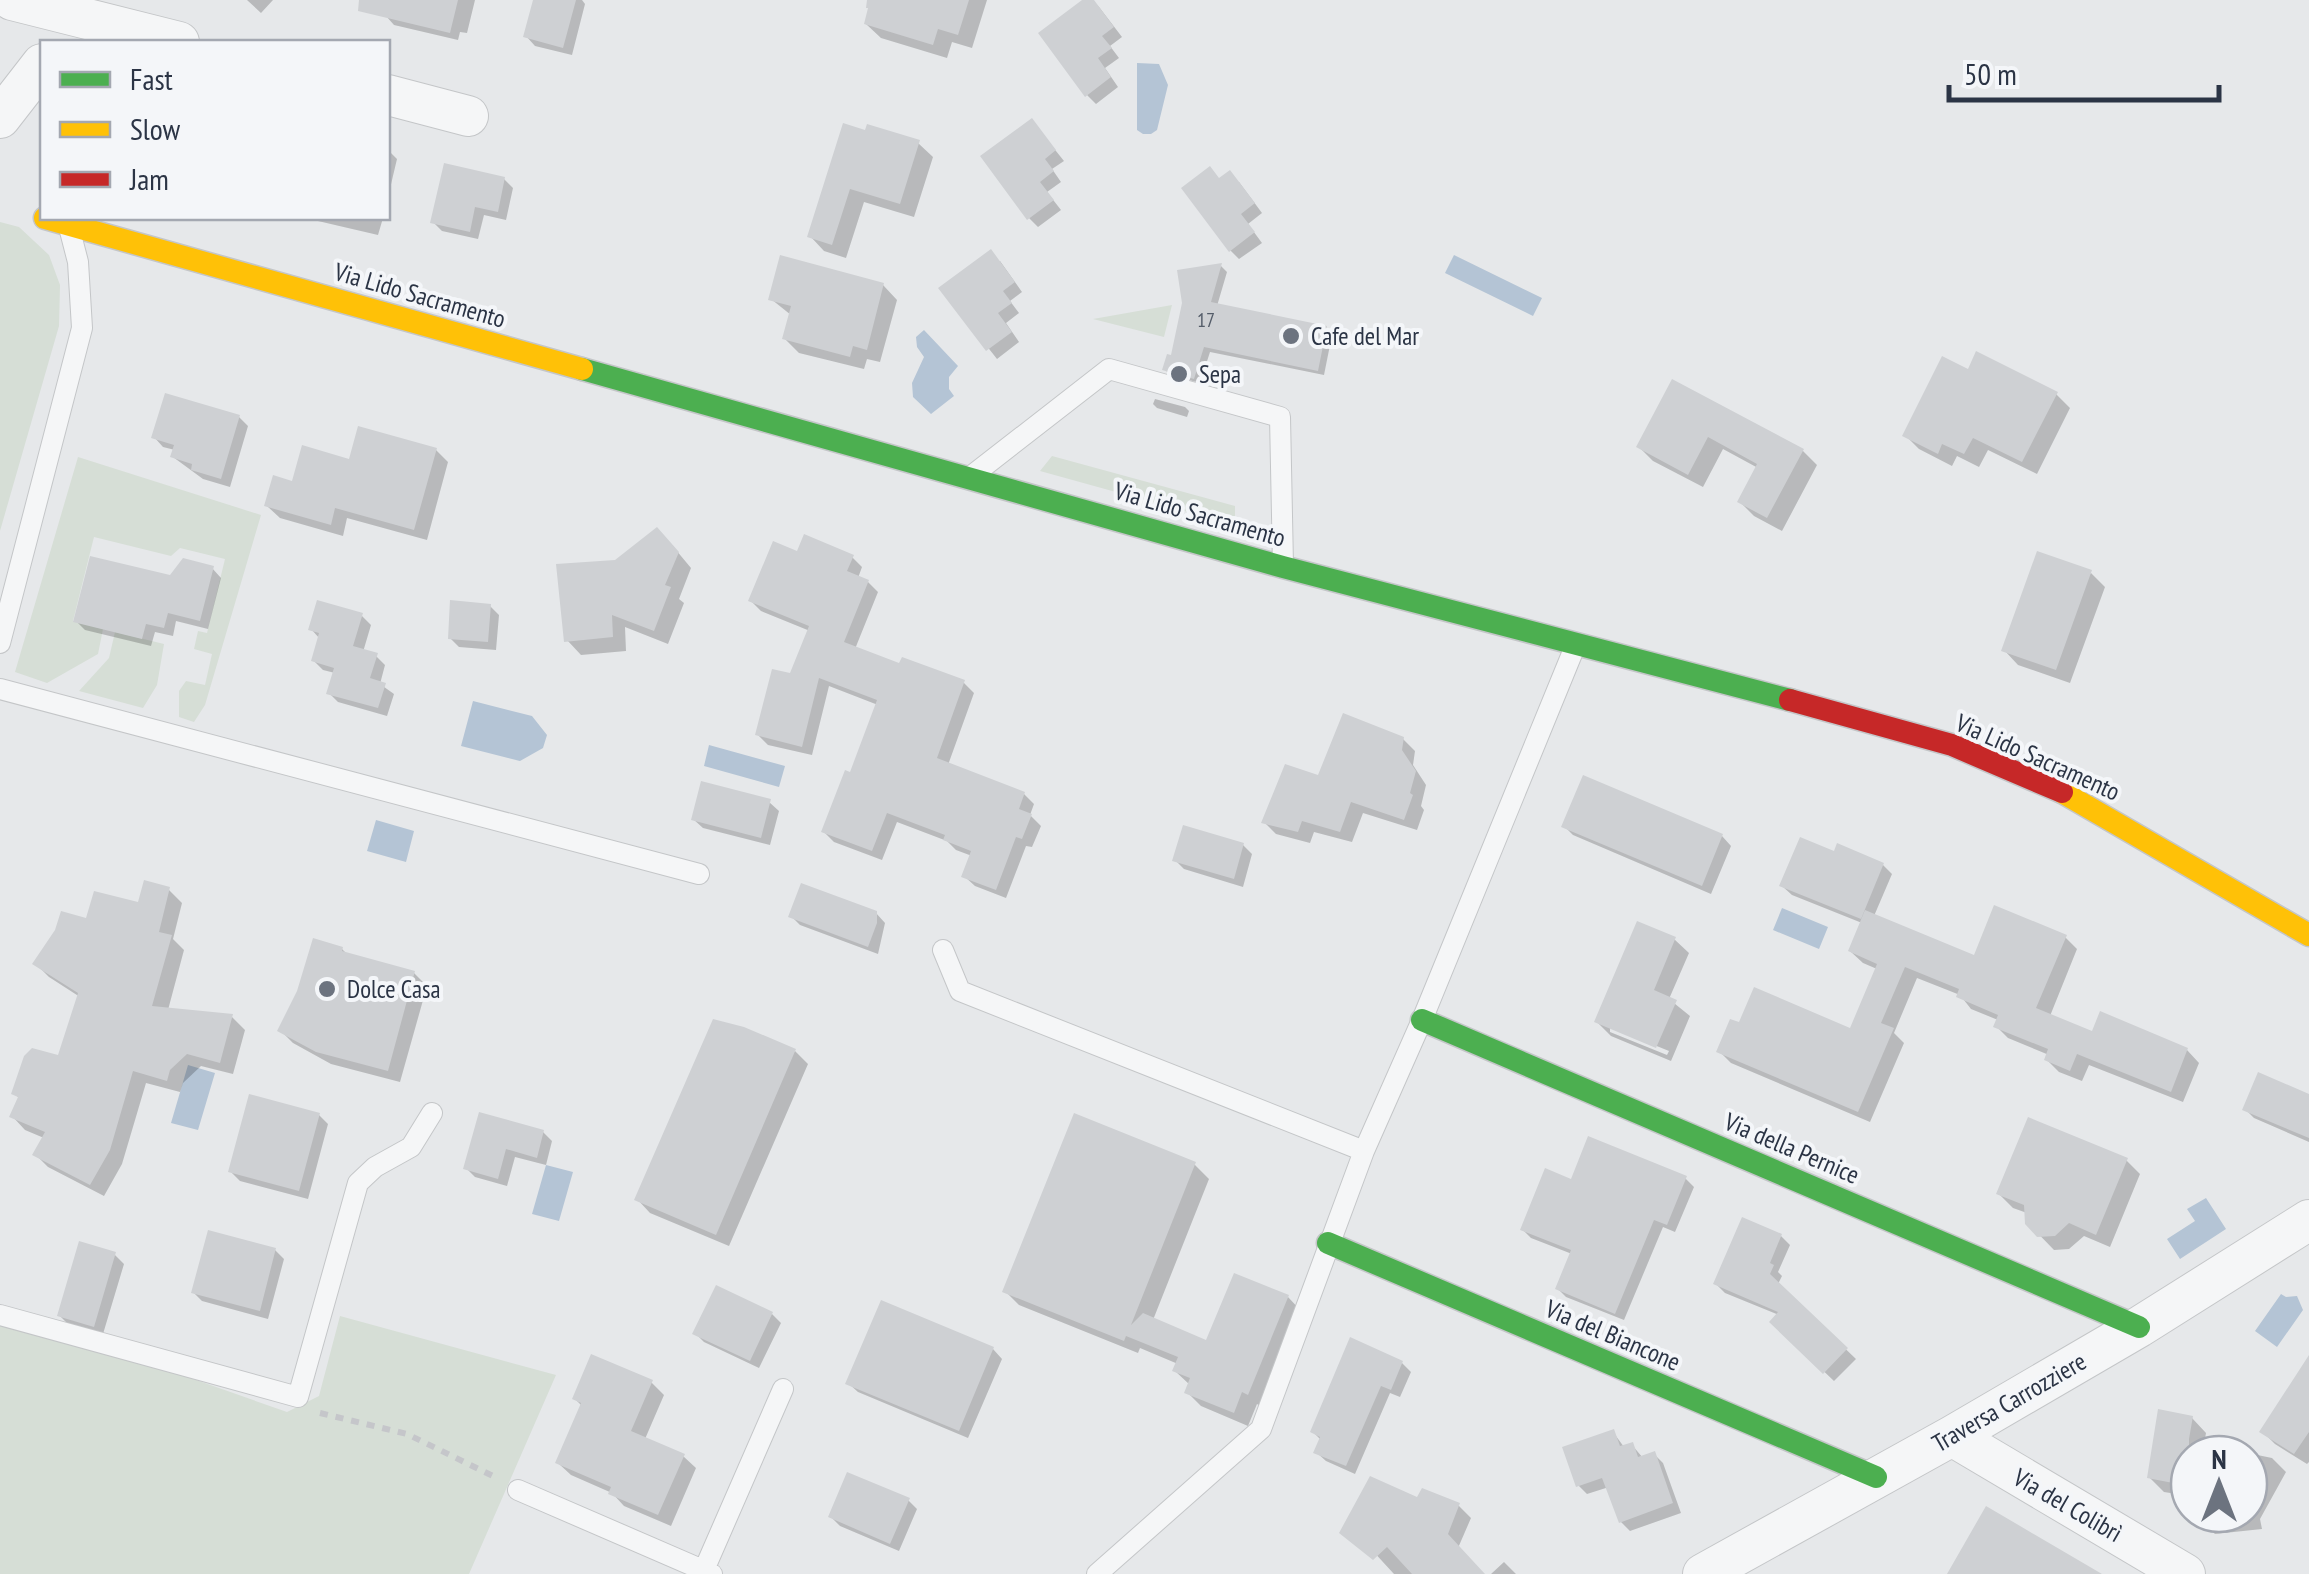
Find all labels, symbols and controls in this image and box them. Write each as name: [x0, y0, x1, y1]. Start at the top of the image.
legend: [40, 40, 390, 220]
scale bar: [1949, 40, 2219, 102]
text: 50 m: [1964, 54, 2017, 93]
text: Fast: [130, 59, 174, 98]
text: Slow: [130, 109, 181, 148]
text: Jam: [129, 159, 169, 198]
street label: Via Lido Sacramento: [330, 255, 509, 335]
house number: 17: [1197, 307, 1215, 333]
place label: Cafe del Mar: [1311, 320, 1419, 352]
marker: Cafe del Mar: [1280, 325, 1302, 347]
place label: Sepa: [1199, 358, 1241, 390]
marker: Sepa: [1168, 363, 1190, 385]
street label: Via Lido Sacramento: [1110, 474, 1289, 554]
street label: Via Lido Sacramento: [1950, 706, 2125, 808]
place label: Dolce Casa: [347, 973, 440, 1005]
marker: Dolce Casa: [316, 978, 338, 1000]
street label: Via della Pernice: [1719, 1105, 1864, 1191]
street label: Via del Biancone: [1540, 1292, 1685, 1378]
street label: Traversa Carrozziere: [1926, 1345, 2092, 1459]
north arrow: [2169, 1434, 2269, 1534]
text: N: [2211, 1440, 2227, 1477]
street label: Via del Colibrì: [2007, 1461, 2128, 1549]

